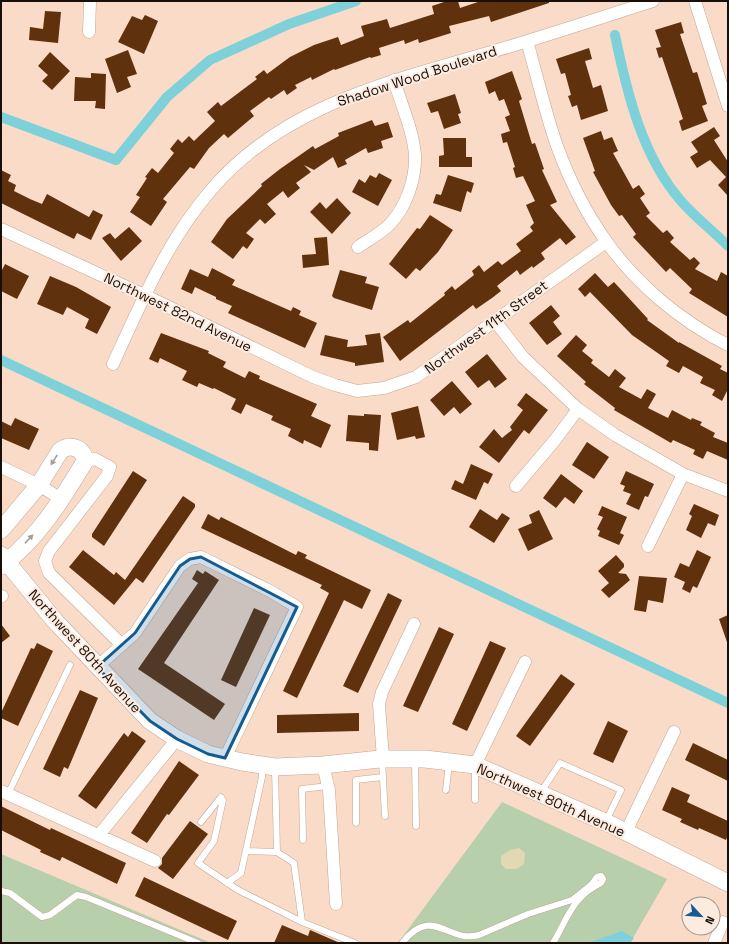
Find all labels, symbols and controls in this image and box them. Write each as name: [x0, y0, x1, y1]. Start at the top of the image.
street label: Shadow Wood Boulevard: [335, 42, 499, 110]
street label: Northwest 82nd Avenue: [101, 268, 255, 356]
street label: Northwest 11th Street: [421, 276, 551, 378]
one-way arrow: [50, 455, 58, 465]
one-way arrow: [24, 534, 34, 544]
street label: Northwest 80th Avenue: [25, 585, 145, 717]
street label: Northwest 80th Avenue: [474, 759, 628, 841]
north arrow: [681, 896, 721, 936]
text: N: [702, 914, 718, 927]

